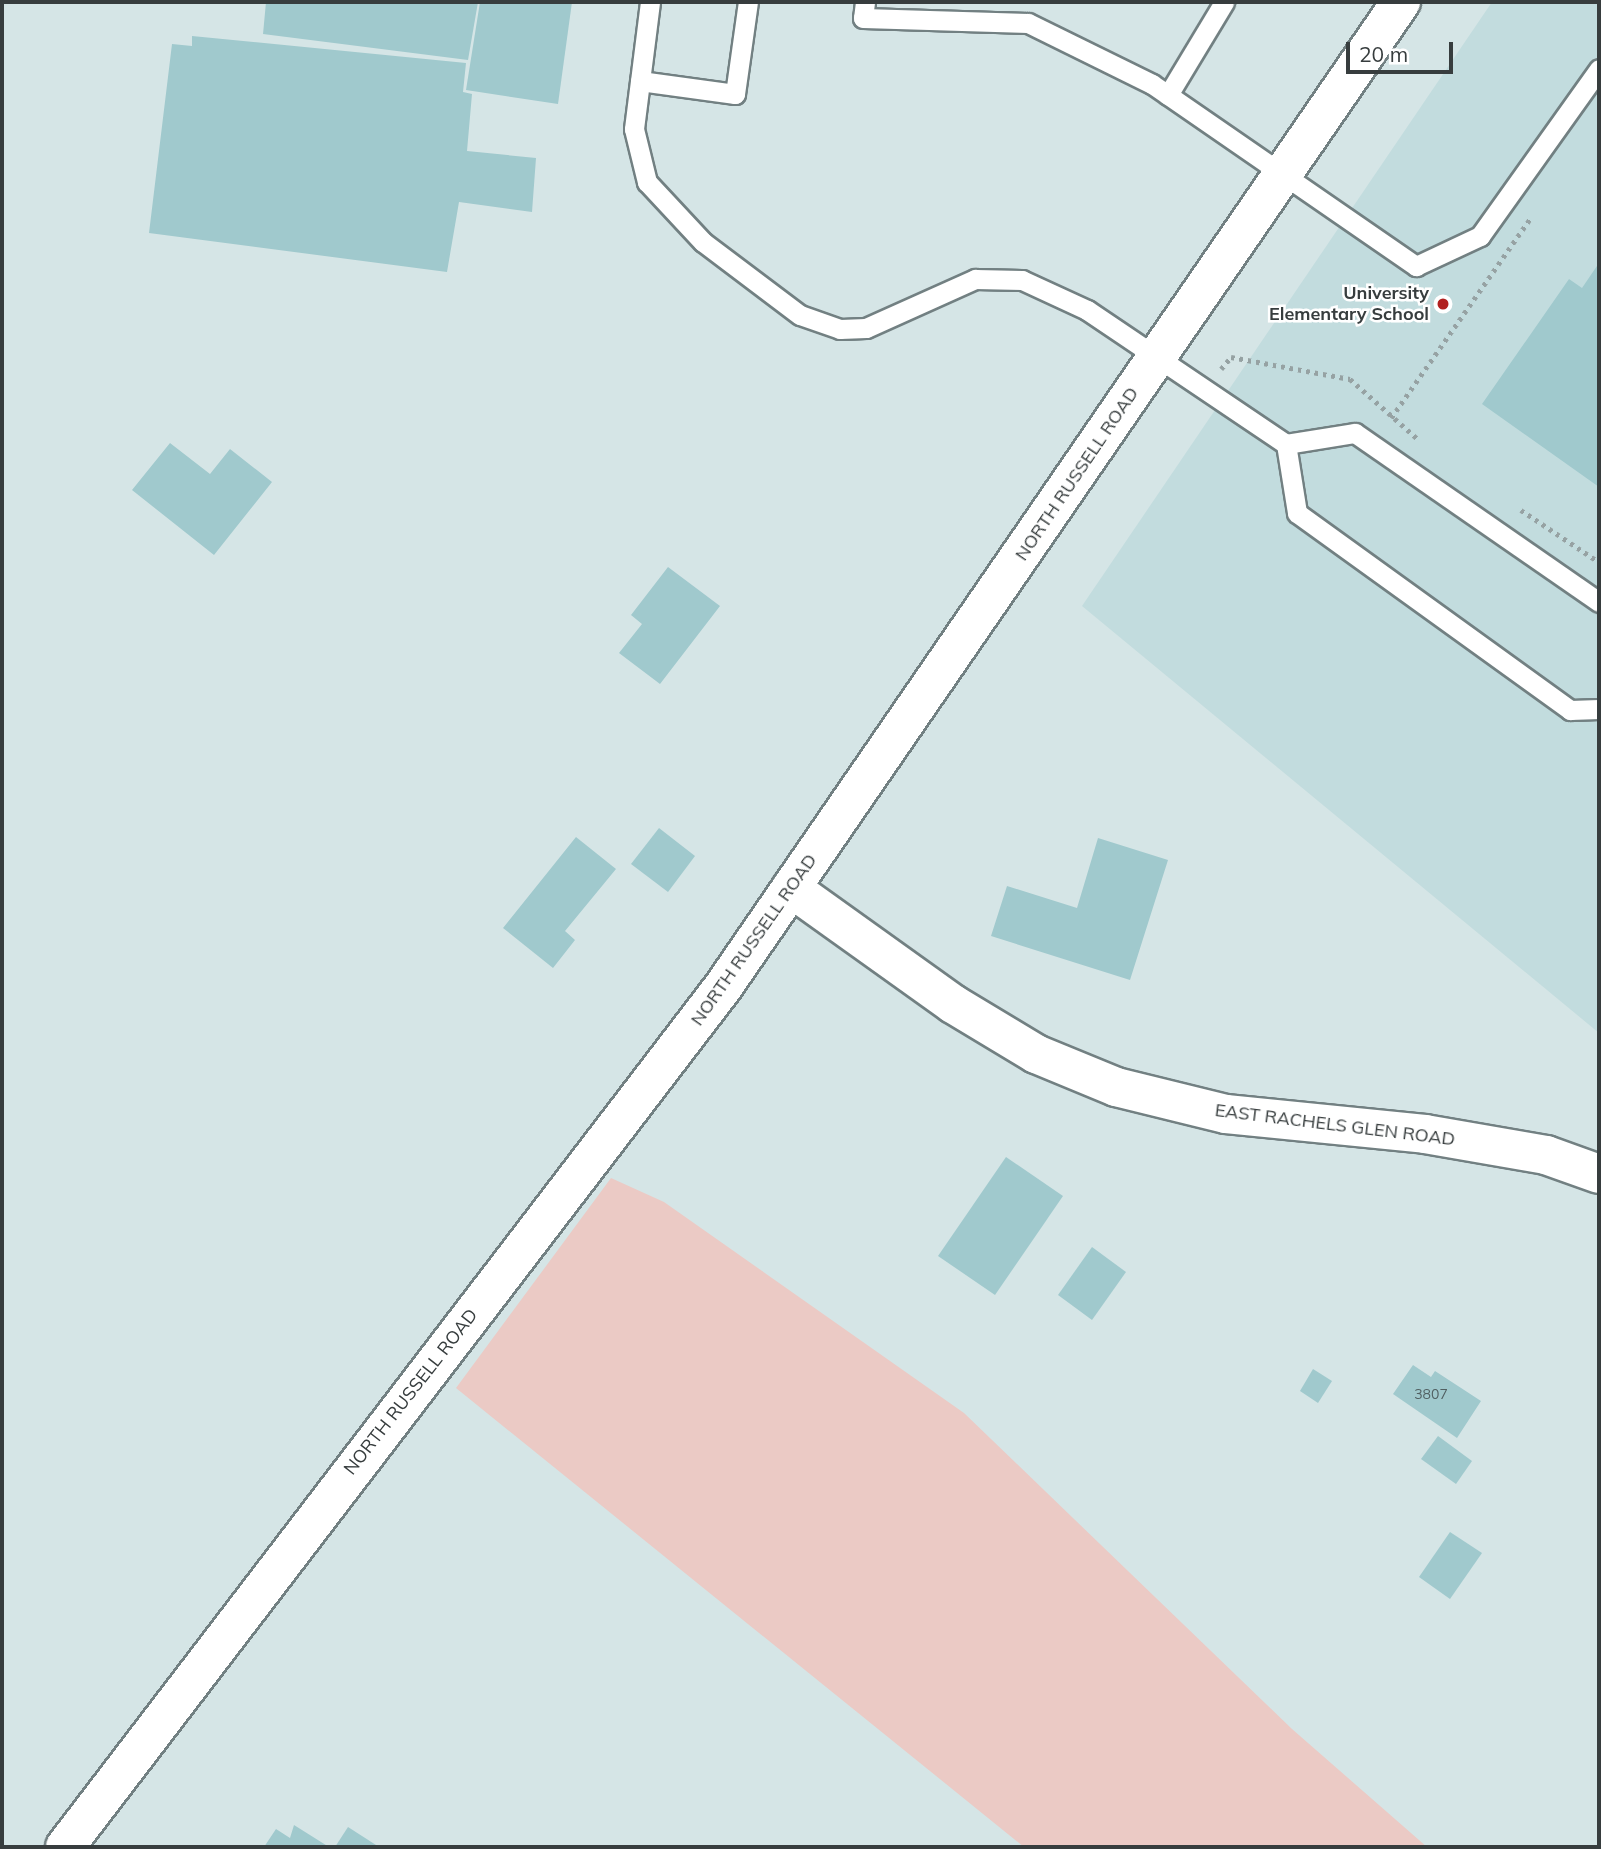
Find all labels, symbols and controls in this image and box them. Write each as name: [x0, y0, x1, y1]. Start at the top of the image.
scale bar: [1349, 28, 1456, 72]
text: 20 m: [1359, 41, 1408, 67]
place label: University Elementary School: [1269, 283, 1429, 326]
marker: University Elementary School: [1435, 296, 1451, 312]
street label: NORTH RUSSELL ROAD: [1011, 383, 1143, 565]
street label: NORTH RUSSELL ROAD: [687, 850, 821, 1030]
street label: EAST RACHELS GLEN ROAD: [1214, 1100, 1456, 1150]
street label: NORTH RUSSELL ROAD: [340, 1305, 482, 1479]
house number: 3807: [1414, 1386, 1448, 1402]

